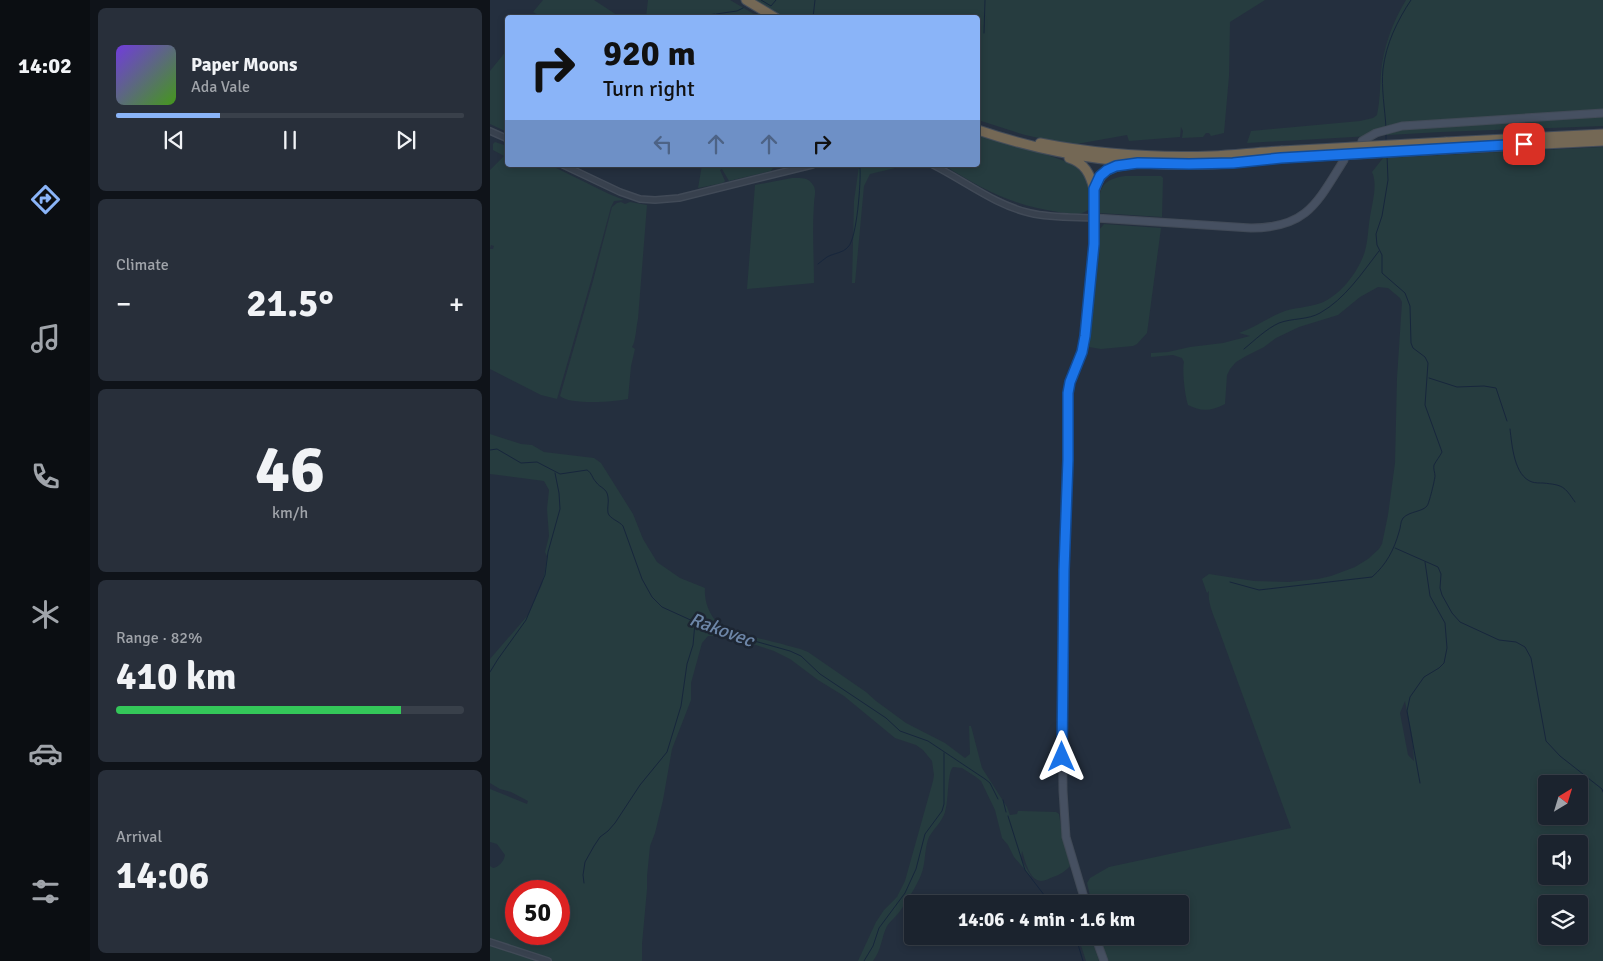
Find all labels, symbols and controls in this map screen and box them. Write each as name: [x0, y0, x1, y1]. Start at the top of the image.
text: 920 m: [603, 32, 696, 75]
icon: right: [520, 35, 585, 100]
text: 14:02: [18, 52, 72, 79]
text: Paper Moons: [191, 53, 297, 77]
text: Turn right: [603, 75, 695, 102]
text: Ada Vale: [191, 77, 250, 97]
pin: [1503, 123, 1545, 165]
icon: previous: [160, 126, 188, 154]
icon: pause: [276, 126, 304, 154]
icon: next: [392, 126, 420, 154]
icon: left: [649, 130, 677, 158]
icon: ahead: [702, 130, 730, 158]
icon: ahead: [755, 130, 783, 158]
icon: right: [808, 130, 836, 158]
icon: arrive: [1510, 130, 1538, 158]
icon: directions: [28, 182, 63, 217]
text: Climate: [116, 255, 169, 275]
text: 21.5°: [246, 280, 334, 327]
text: −: [116, 287, 131, 321]
text: +: [449, 287, 464, 321]
icon: music: [28, 321, 63, 356]
text: 46: [255, 430, 325, 510]
icon: phone: [28, 459, 63, 494]
text: km/h: [272, 503, 308, 523]
icon: climate: [28, 597, 63, 632]
water label: Rakovec: [686, 607, 759, 653]
text: Range · 82%: [116, 628, 202, 648]
text: 410 km: [116, 653, 237, 700]
position arrow: [1035, 730, 1087, 782]
icon: car: [28, 736, 63, 771]
north arrow: [1538, 775, 1588, 825]
map controls: [1538, 775, 1588, 945]
text: Arrival: [116, 827, 162, 847]
button: sound: [1538, 835, 1588, 885]
text: 14:06: [116, 852, 209, 899]
icon: filters: [28, 874, 63, 909]
speed limit sign: 50: [505, 880, 570, 945]
button: layers: [1538, 895, 1588, 945]
text: 14:06 · 4 min · 1.6 km: [958, 908, 1135, 932]

